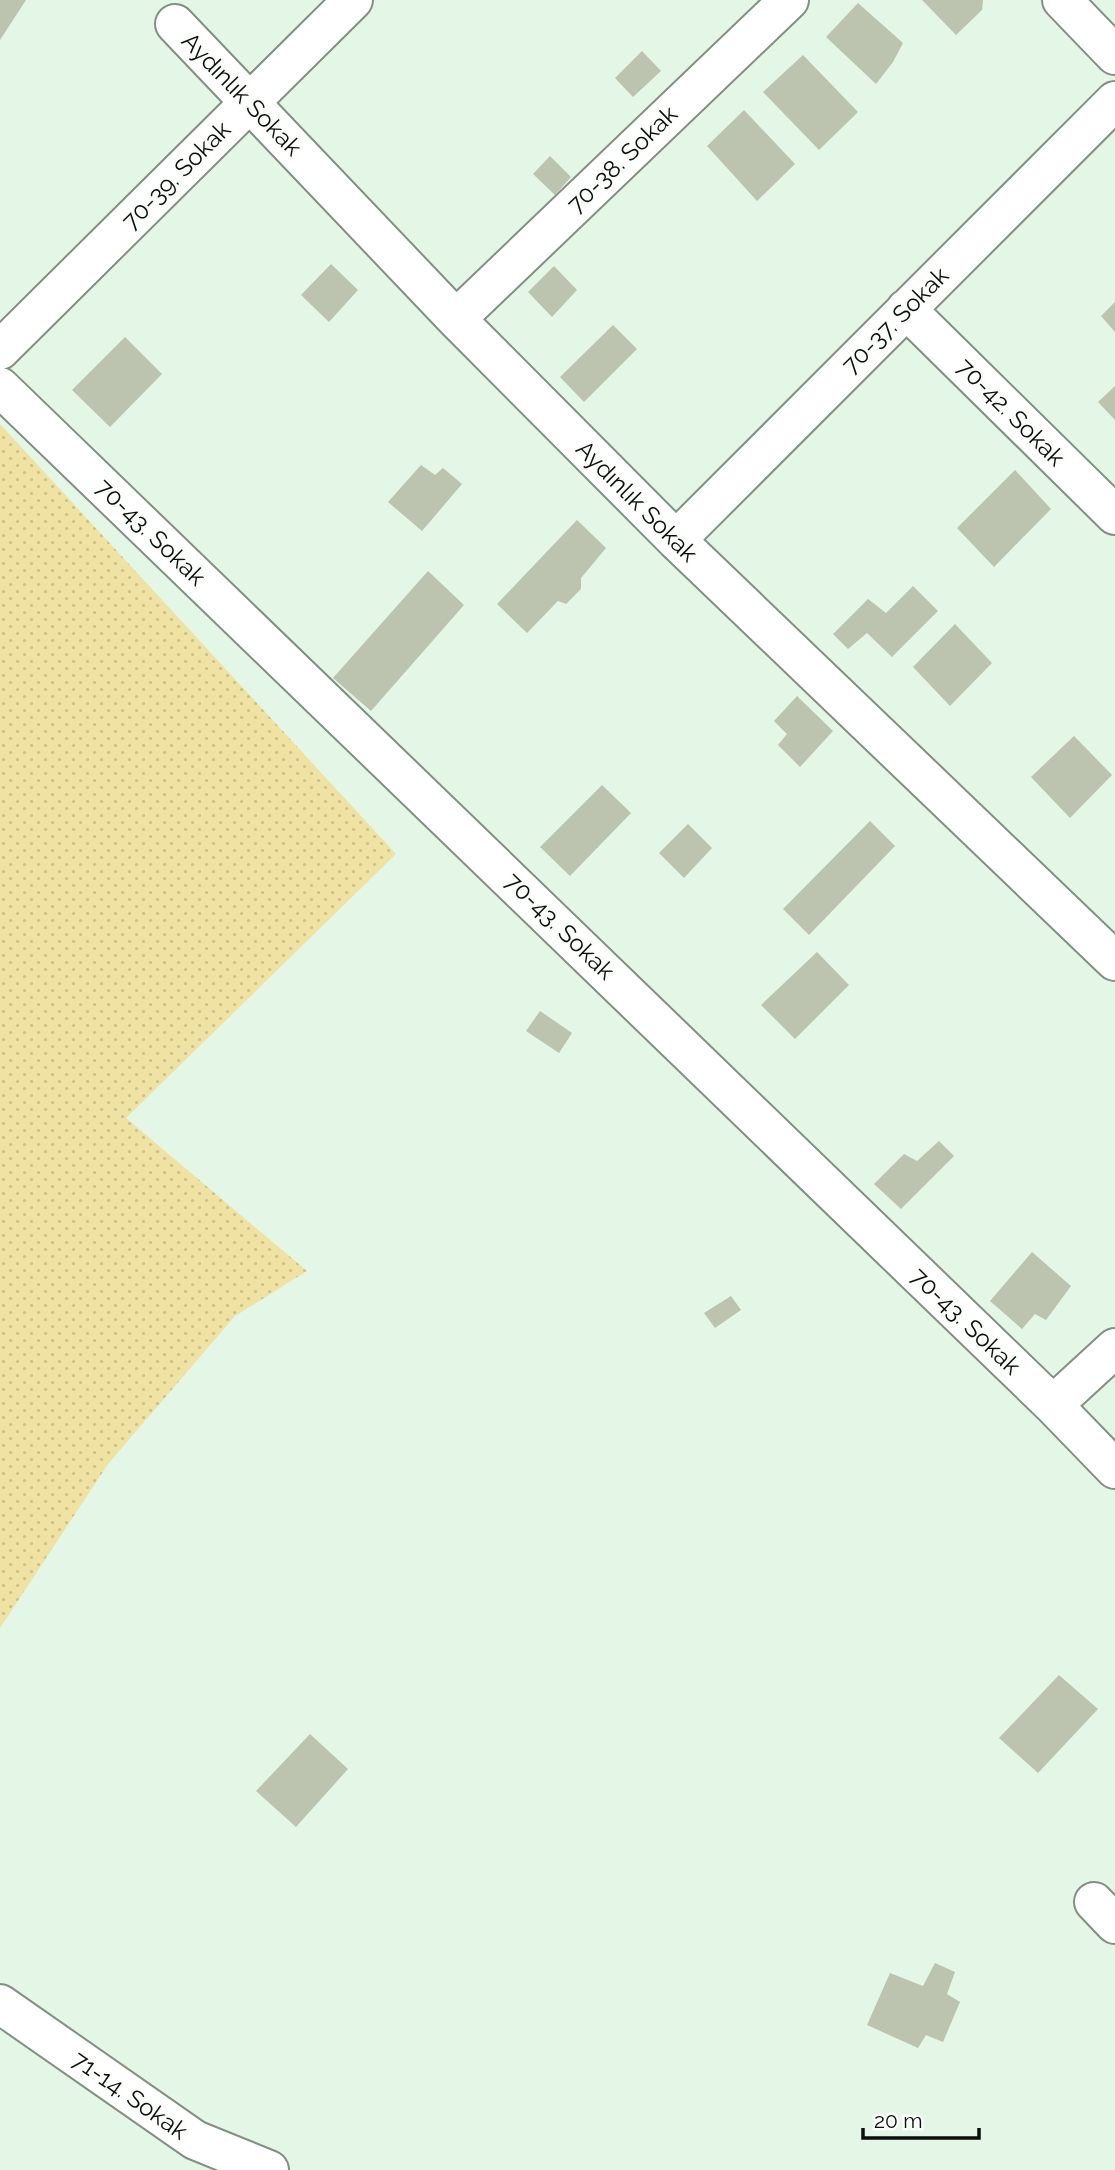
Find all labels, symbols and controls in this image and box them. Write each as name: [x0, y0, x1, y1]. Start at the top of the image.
street label: Aydınlık Sokak: [176, 26, 308, 162]
street label: 70-38. Sokak: [561, 99, 683, 219]
street label: 70-39. Sokak: [116, 115, 236, 235]
street label: 70-37. Sokak: [836, 261, 954, 379]
street label: 70-42. Sokak: [951, 352, 1071, 472]
street label: Aydınlık Sokak: [570, 434, 704, 568]
street label: 70-43. Sokak: [90, 472, 212, 592]
street label: 70-43. Sokak: [499, 866, 621, 986]
street label: 70-43. Sokak: [905, 1261, 1027, 1381]
street label: 71-14. Sokak: [67, 2045, 194, 2146]
scale bar: [863, 2096, 978, 2140]
text: 20 m: [874, 2108, 922, 2133]

